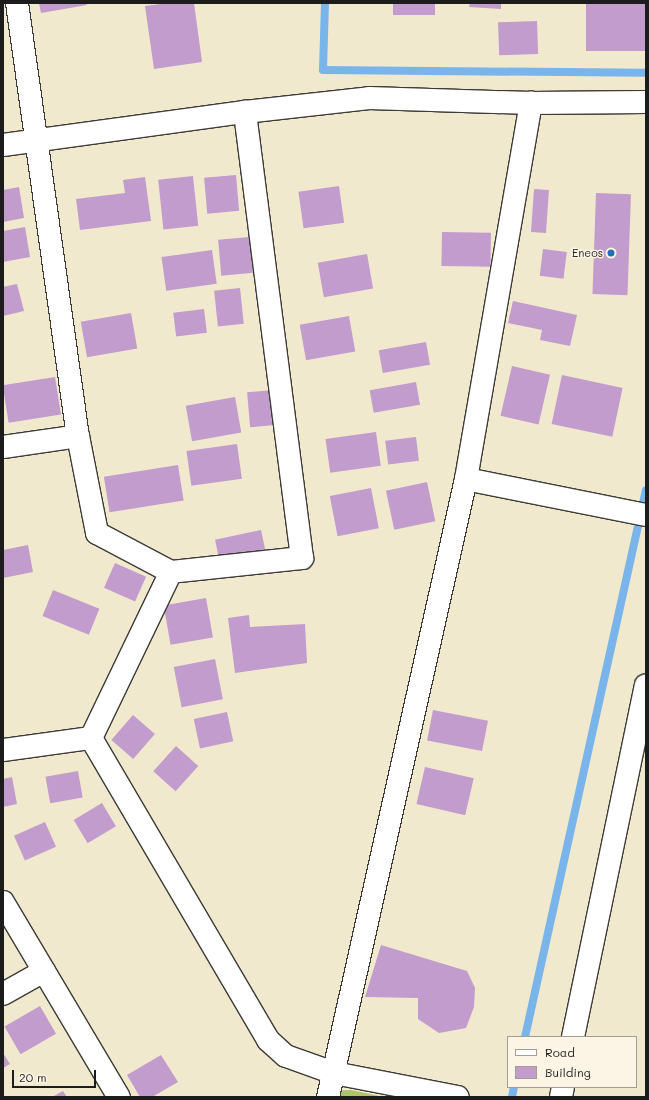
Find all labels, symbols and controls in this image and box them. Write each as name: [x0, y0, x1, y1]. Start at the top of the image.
place label: Eneos: [572, 246, 603, 260]
marker: Eneos: [606, 248, 616, 258]
legend: [507, 1036, 637, 1088]
text: Road: [545, 1044, 575, 1060]
scale bar: [14, 1062, 98, 1088]
text: Building: [545, 1064, 591, 1080]
text: 20 m: [19, 1069, 47, 1085]

